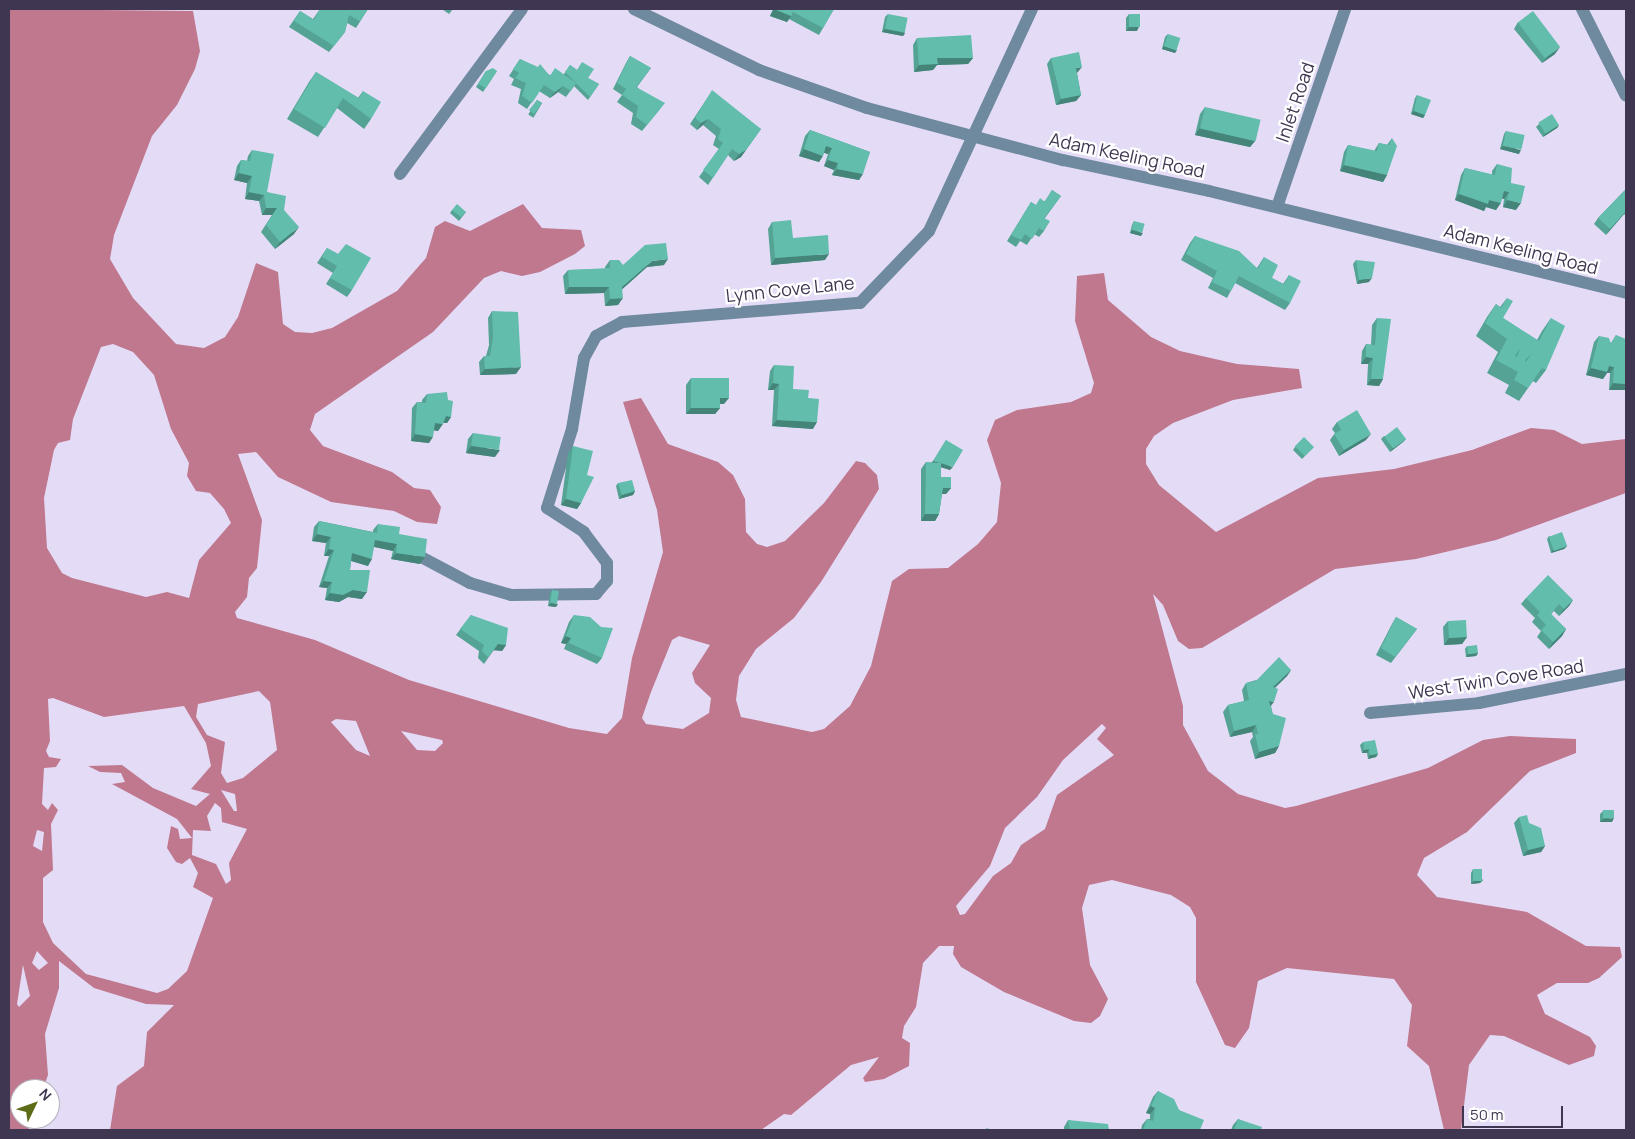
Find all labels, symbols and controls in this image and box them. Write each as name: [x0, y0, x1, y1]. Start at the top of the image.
street label: Inlet Road: [1271, 59, 1319, 145]
street label: Adam Keeling Road: [1048, 128, 1206, 182]
street label: Adam Keeling Road: [1442, 219, 1600, 279]
street label: Lynn Cove Lane: [725, 272, 855, 306]
street label: West Twin Cove Road: [1407, 654, 1585, 704]
north arrow: [10, 1079, 60, 1129]
text: N: [35, 1084, 56, 1104]
scale bar: [1465, 1096, 1566, 1128]
text: 50 m: [1470, 1104, 1504, 1125]

